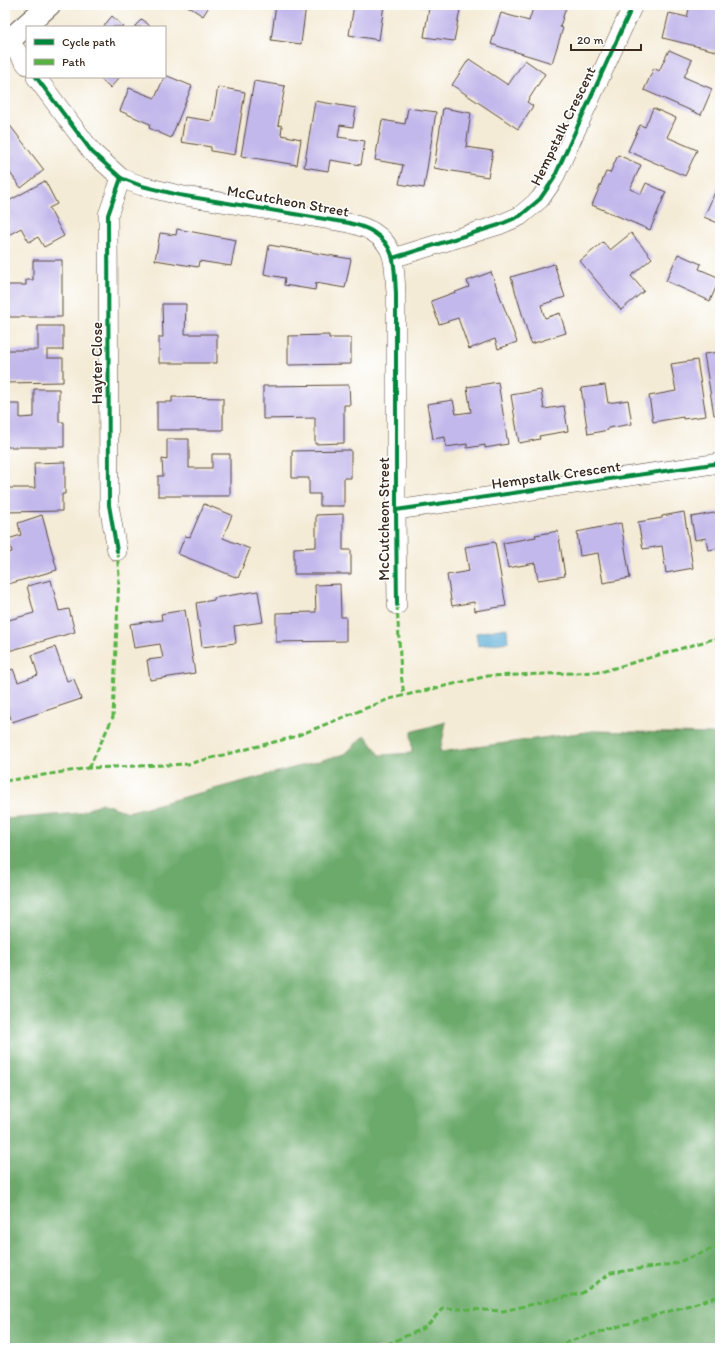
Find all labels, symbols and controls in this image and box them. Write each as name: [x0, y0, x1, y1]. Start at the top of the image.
legend: [26, 26, 166, 78]
scale bar: [571, 26, 641, 52]
text: 20 m: [577, 33, 604, 47]
text: Cycle path: [62, 35, 116, 49]
text: Path: [62, 55, 85, 69]
street label: Hempstalk Crescent: [526, 63, 600, 189]
street label: McCutcheon Street: [226, 181, 351, 221]
street label: Hayter Close: [88, 322, 106, 404]
street label: McCutcheon Street: [375, 457, 393, 581]
street label: Hempstalk Crescent: [490, 457, 622, 493]

